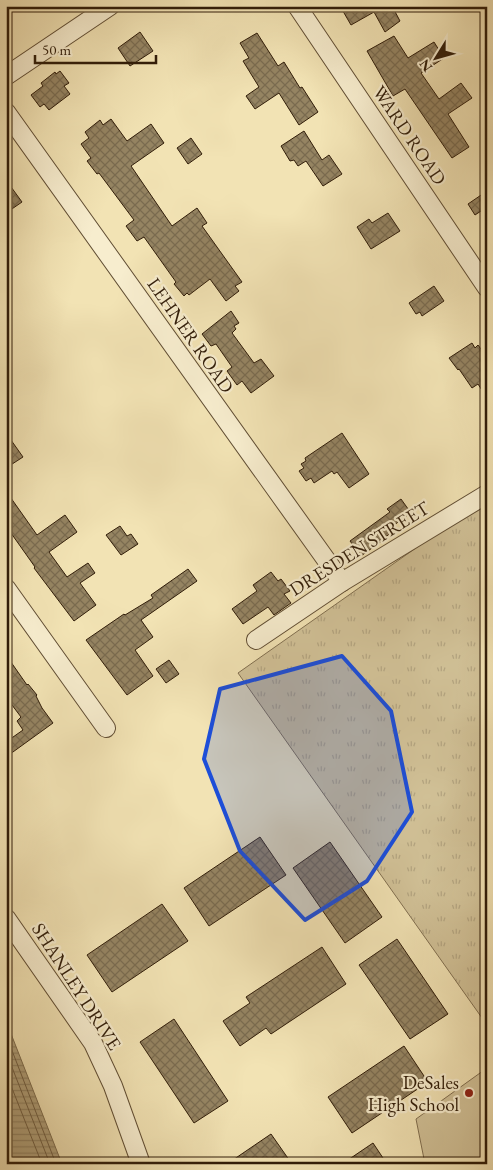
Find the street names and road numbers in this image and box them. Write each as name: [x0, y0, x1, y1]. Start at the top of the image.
street label: WARD ROAD: [367, 81, 452, 190]
street label: LEHNER ROAD: [142, 273, 240, 398]
street label: DRESDEN STREET: [285, 495, 434, 602]
street label: SHANLEY DRIVE: [26, 918, 127, 1055]

